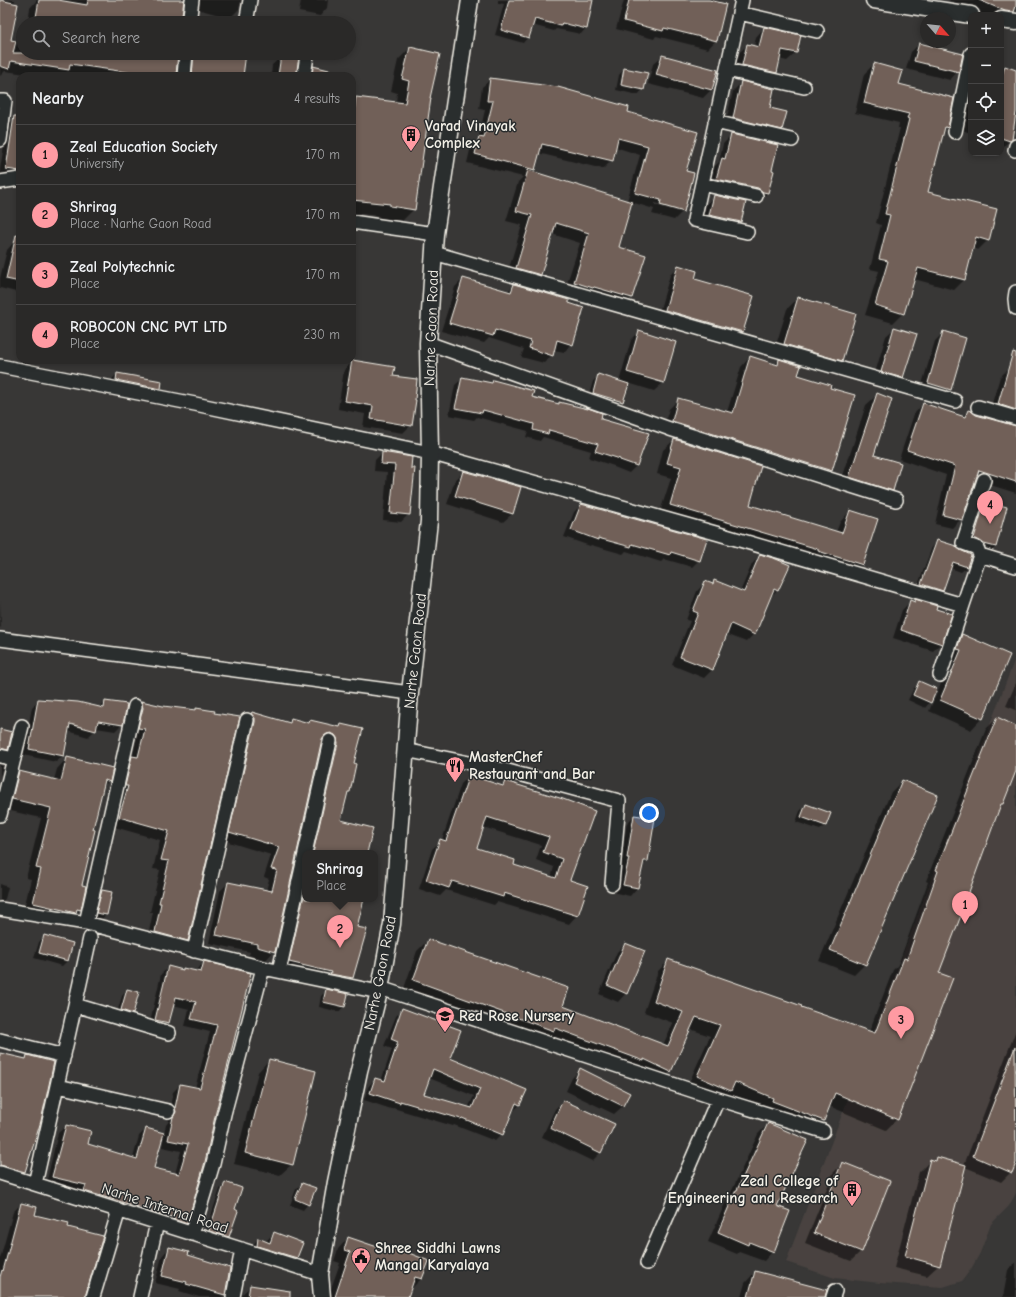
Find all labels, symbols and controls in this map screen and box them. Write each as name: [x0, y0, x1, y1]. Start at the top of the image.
north arrow: [920, 12, 956, 48]
map controls: [968, 12, 1004, 156]
button: +: [968, 12, 1004, 48]
search box: [16, 16, 356, 60]
icon: search: [30, 27, 52, 49]
text: Search here: [62, 29, 140, 47]
button: −: [968, 48, 1004, 84]
button: locate: [968, 84, 1004, 120]
text: Nearby: [32, 89, 83, 108]
text: 4 results: [294, 91, 340, 106]
place label: Varad Vinayak Complex: [425, 117, 516, 152]
button: layers: [968, 120, 1004, 156]
building icon: Varad Vinayak Complex: [400, 124, 422, 152]
text: Zeal Education Society: [70, 138, 217, 156]
text: 1: [42, 147, 48, 162]
text: 170 m: [306, 147, 340, 162]
text: University: [70, 156, 124, 171]
text: Shrirag: [70, 198, 117, 216]
text: 2: [42, 207, 48, 222]
text: 170 m: [306, 207, 340, 222]
text: Place · Narhe Gaon Road: [70, 216, 211, 231]
text: Zeal Polytechnic: [70, 258, 175, 276]
text: 3: [42, 267, 48, 282]
text: 170 m: [306, 267, 340, 282]
street label: Narhe Gaon Road: [420, 270, 442, 386]
text: Place: [70, 276, 100, 291]
text: ROBOCON CNC PVT LTD: [70, 318, 227, 336]
text: 4: [42, 327, 48, 342]
text: 230 m: [304, 327, 340, 342]
text: Place: [70, 336, 100, 351]
pin: 4: [977, 491, 1003, 524]
street label: Narhe Gaon Road: [400, 592, 430, 710]
place label: MasterChef Restaurant and Bar: [469, 748, 595, 783]
restaurant icon: MasterChef Restaurant and Bar: [444, 755, 466, 783]
your location: [639, 803, 659, 823]
popup: [302, 850, 378, 902]
text: Shrirag: [316, 860, 364, 878]
text: Place: [316, 878, 346, 893]
pin: 1: [952, 891, 978, 924]
street label: Narhe Gaon Road: [360, 914, 400, 1032]
pin: 2: [327, 915, 353, 948]
school or university icon: Red Rose Nursery: [434, 1005, 456, 1033]
pin: 3: [888, 1006, 914, 1039]
place label: Red Rose Nursery: [459, 1007, 574, 1025]
place label: Zeal College of Engineering and Research: [668, 1172, 839, 1207]
street label: Narhe Internal Road: [99, 1179, 231, 1237]
building icon: Zeal College of Engineering and Research: [841, 1179, 863, 1207]
place label: Shree Siddhi Lawns Mangal Karyalaya: [375, 1239, 500, 1274]
public building icon: Shree Siddhi Lawns Mangal Karyalaya: [350, 1246, 372, 1274]

